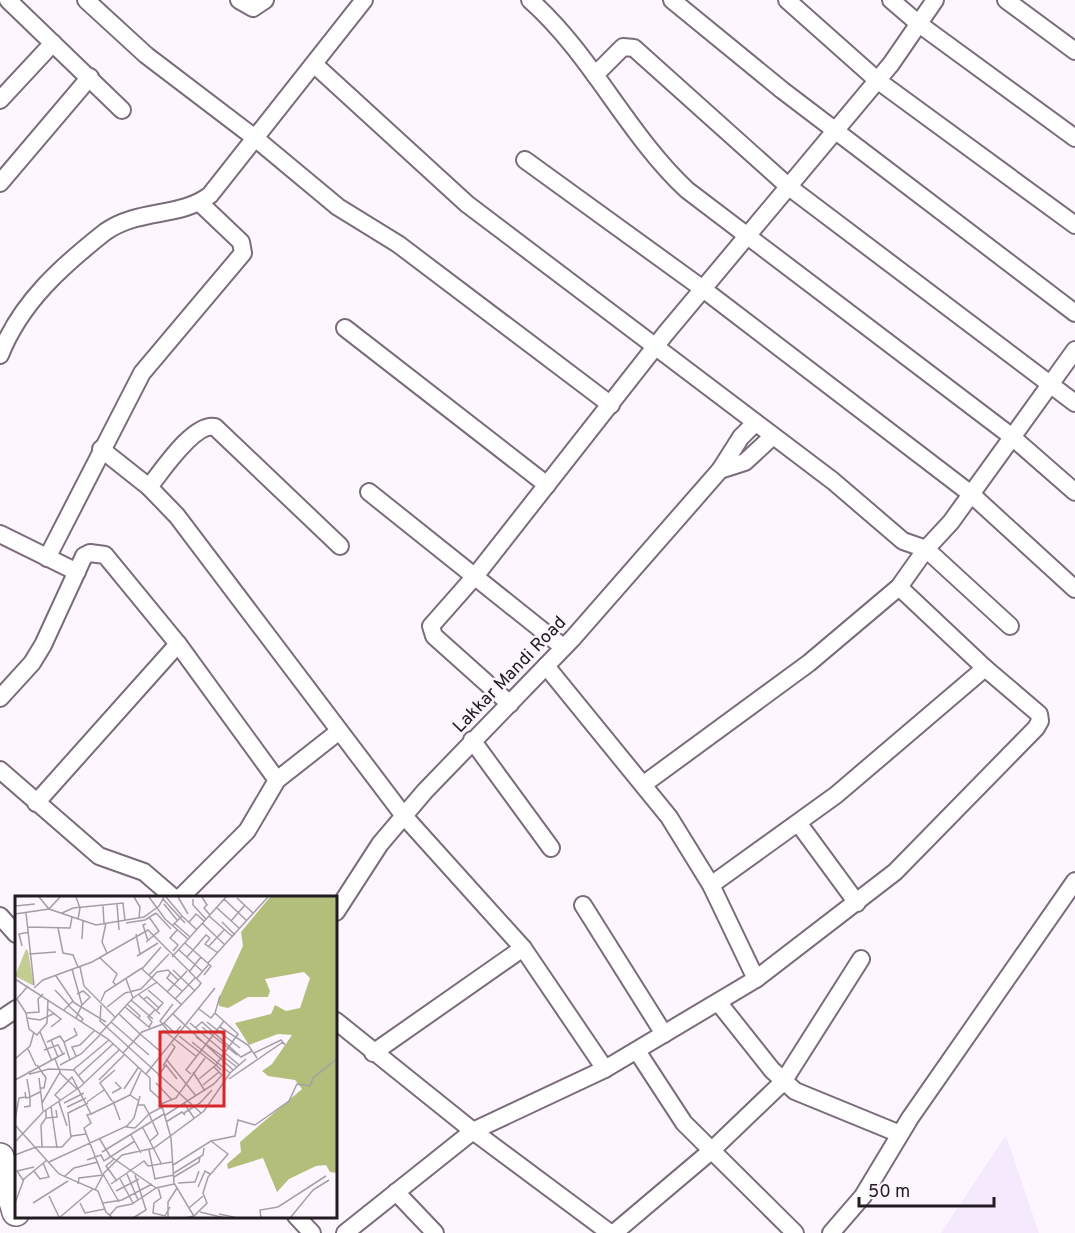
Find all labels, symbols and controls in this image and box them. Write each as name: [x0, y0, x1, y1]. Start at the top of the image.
street label: Lakkar Mandi Road: [448, 612, 572, 738]
inset map: [15, 896, 338, 1218]
scale bar: [859, 1170, 994, 1208]
text: 50 m: [868, 1181, 910, 1204]

